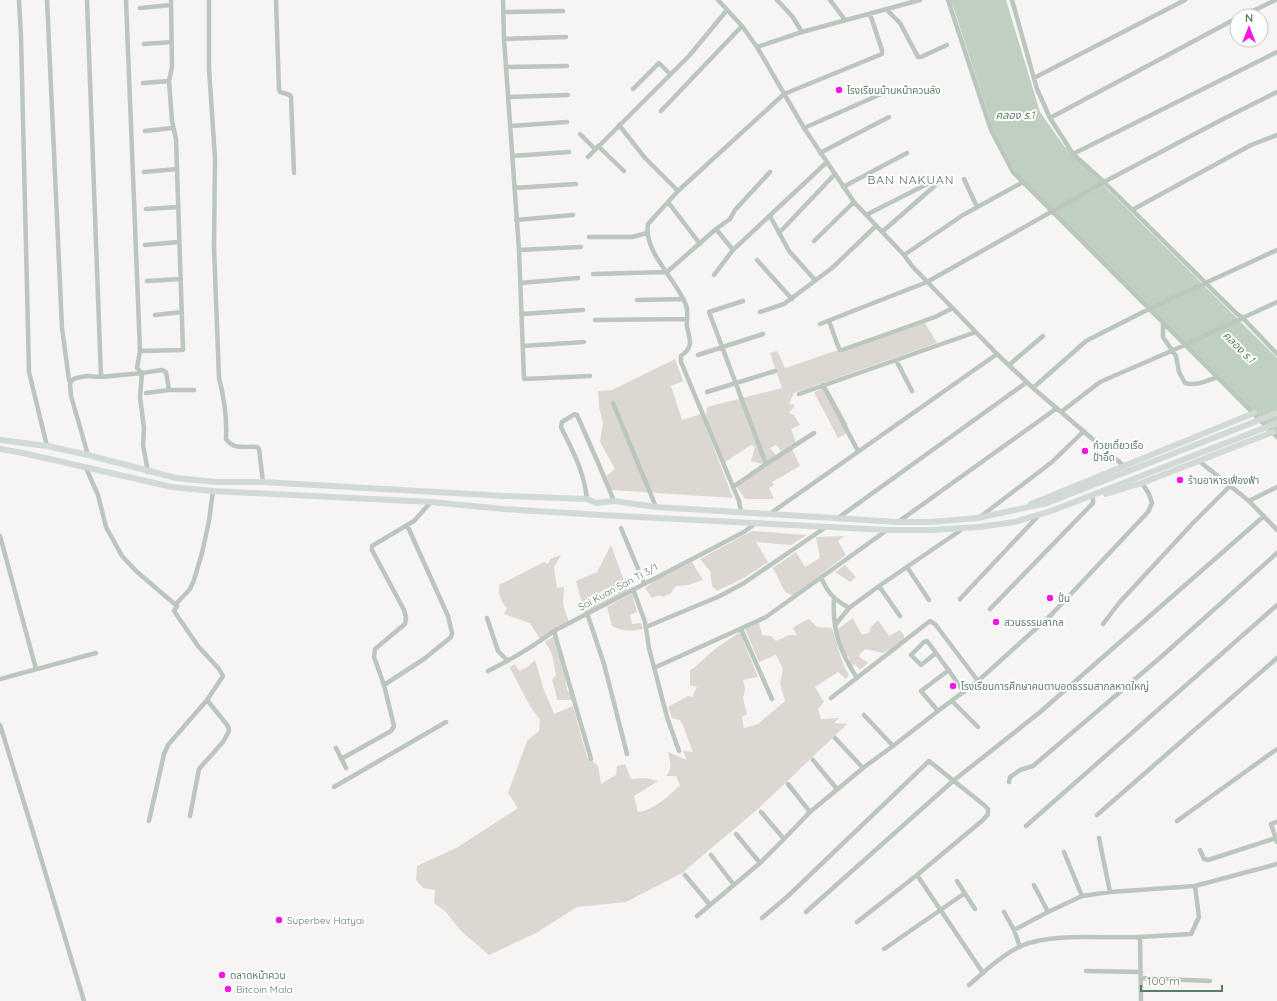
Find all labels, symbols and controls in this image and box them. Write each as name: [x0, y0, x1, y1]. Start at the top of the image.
north arrow: [1229, 8, 1269, 48]
text: N: [1245, 11, 1253, 25]
place label: โรงเรียนบ้านหน้าควนลัง: [847, 84, 941, 97]
marker: โรงเรียนบ้านหน้าควนลัง: [834, 85, 844, 95]
water label: คลอง ร.1: [995, 108, 1036, 122]
district label: BAN NAKUAN: [868, 172, 954, 187]
water label: คลอง ร.1: [1220, 328, 1258, 366]
place label: ก๋วยเตี๋ยวเรือ ป้าอี๊ด: [1093, 438, 1144, 464]
marker: ก๋วยเตี๋ยวเรือ ป้าอี๊ด: [1080, 446, 1090, 456]
place label: ร้านอาหารเฟื่องฟ้า: [1188, 473, 1259, 487]
marker: ร้านอาหารเฟื่องฟ้า: [1175, 475, 1185, 485]
street label: Soi Kuan San Ti 3/1: [576, 560, 660, 614]
place label: ปั้น: [1058, 591, 1070, 605]
marker: ปั้น: [1045, 593, 1055, 603]
place label: สวนธรรมสากล: [1004, 616, 1064, 629]
marker: สวนธรรมสากล: [991, 617, 1001, 627]
place label: โรงเรียนการศึกษาคนตาบอดธรรมสากลหาดใหญ่: [961, 680, 1149, 693]
marker: โรงเรียนการศึกษาคนตาบอดธรรมสากลหาดใหญ่: [948, 681, 958, 691]
place label: Superbev Hatyai: [287, 914, 364, 927]
marker: Superbev Hatyai: [274, 915, 284, 925]
scale bar: [1141, 967, 1222, 993]
place label: ตลาดหน้าควน: [230, 969, 286, 982]
marker: ตลาดหน้าควน: [217, 970, 227, 980]
text: 100 m: [1147, 973, 1180, 988]
place label: Bitcoin Mala: [236, 983, 293, 996]
marker: Bitcoin Mala: [223, 984, 233, 994]

